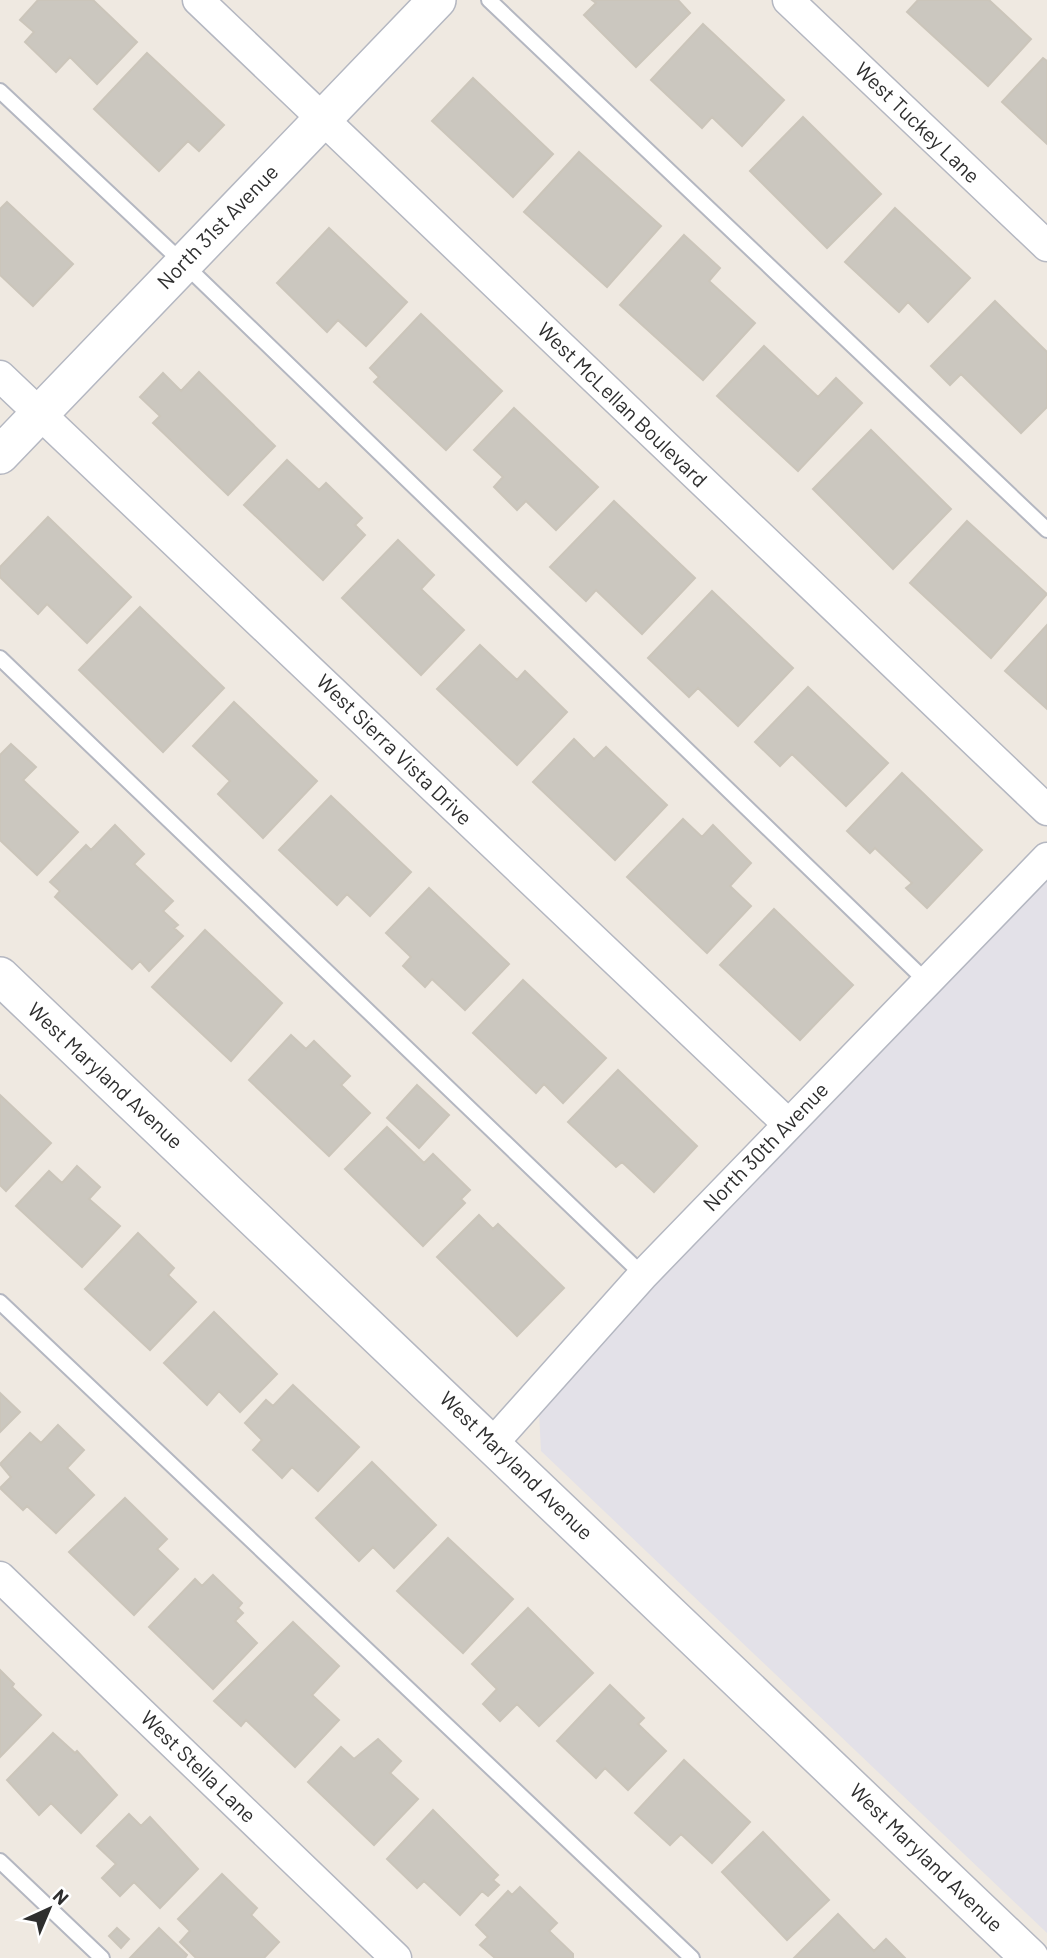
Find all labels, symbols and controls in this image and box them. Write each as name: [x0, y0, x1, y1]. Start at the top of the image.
street label: West Tuckey Lane: [851, 56, 986, 188]
street label: North 31st Avenue: [151, 158, 283, 293]
street label: West McLellan Boulevard: [533, 316, 713, 492]
street label: West Sierra Vista Drive: [312, 668, 478, 830]
street label: West Maryland Avenue: [23, 996, 189, 1153]
street label: North 30th Avenue: [697, 1076, 833, 1216]
street label: West Maryland Avenue: [435, 1385, 599, 1544]
street label: West Stella Lane: [136, 1705, 262, 1827]
street label: West Maryland Avenue: [845, 1777, 1009, 1936]
north arrow: [14, 1874, 84, 1944]
text: N: [49, 1884, 74, 1909]

